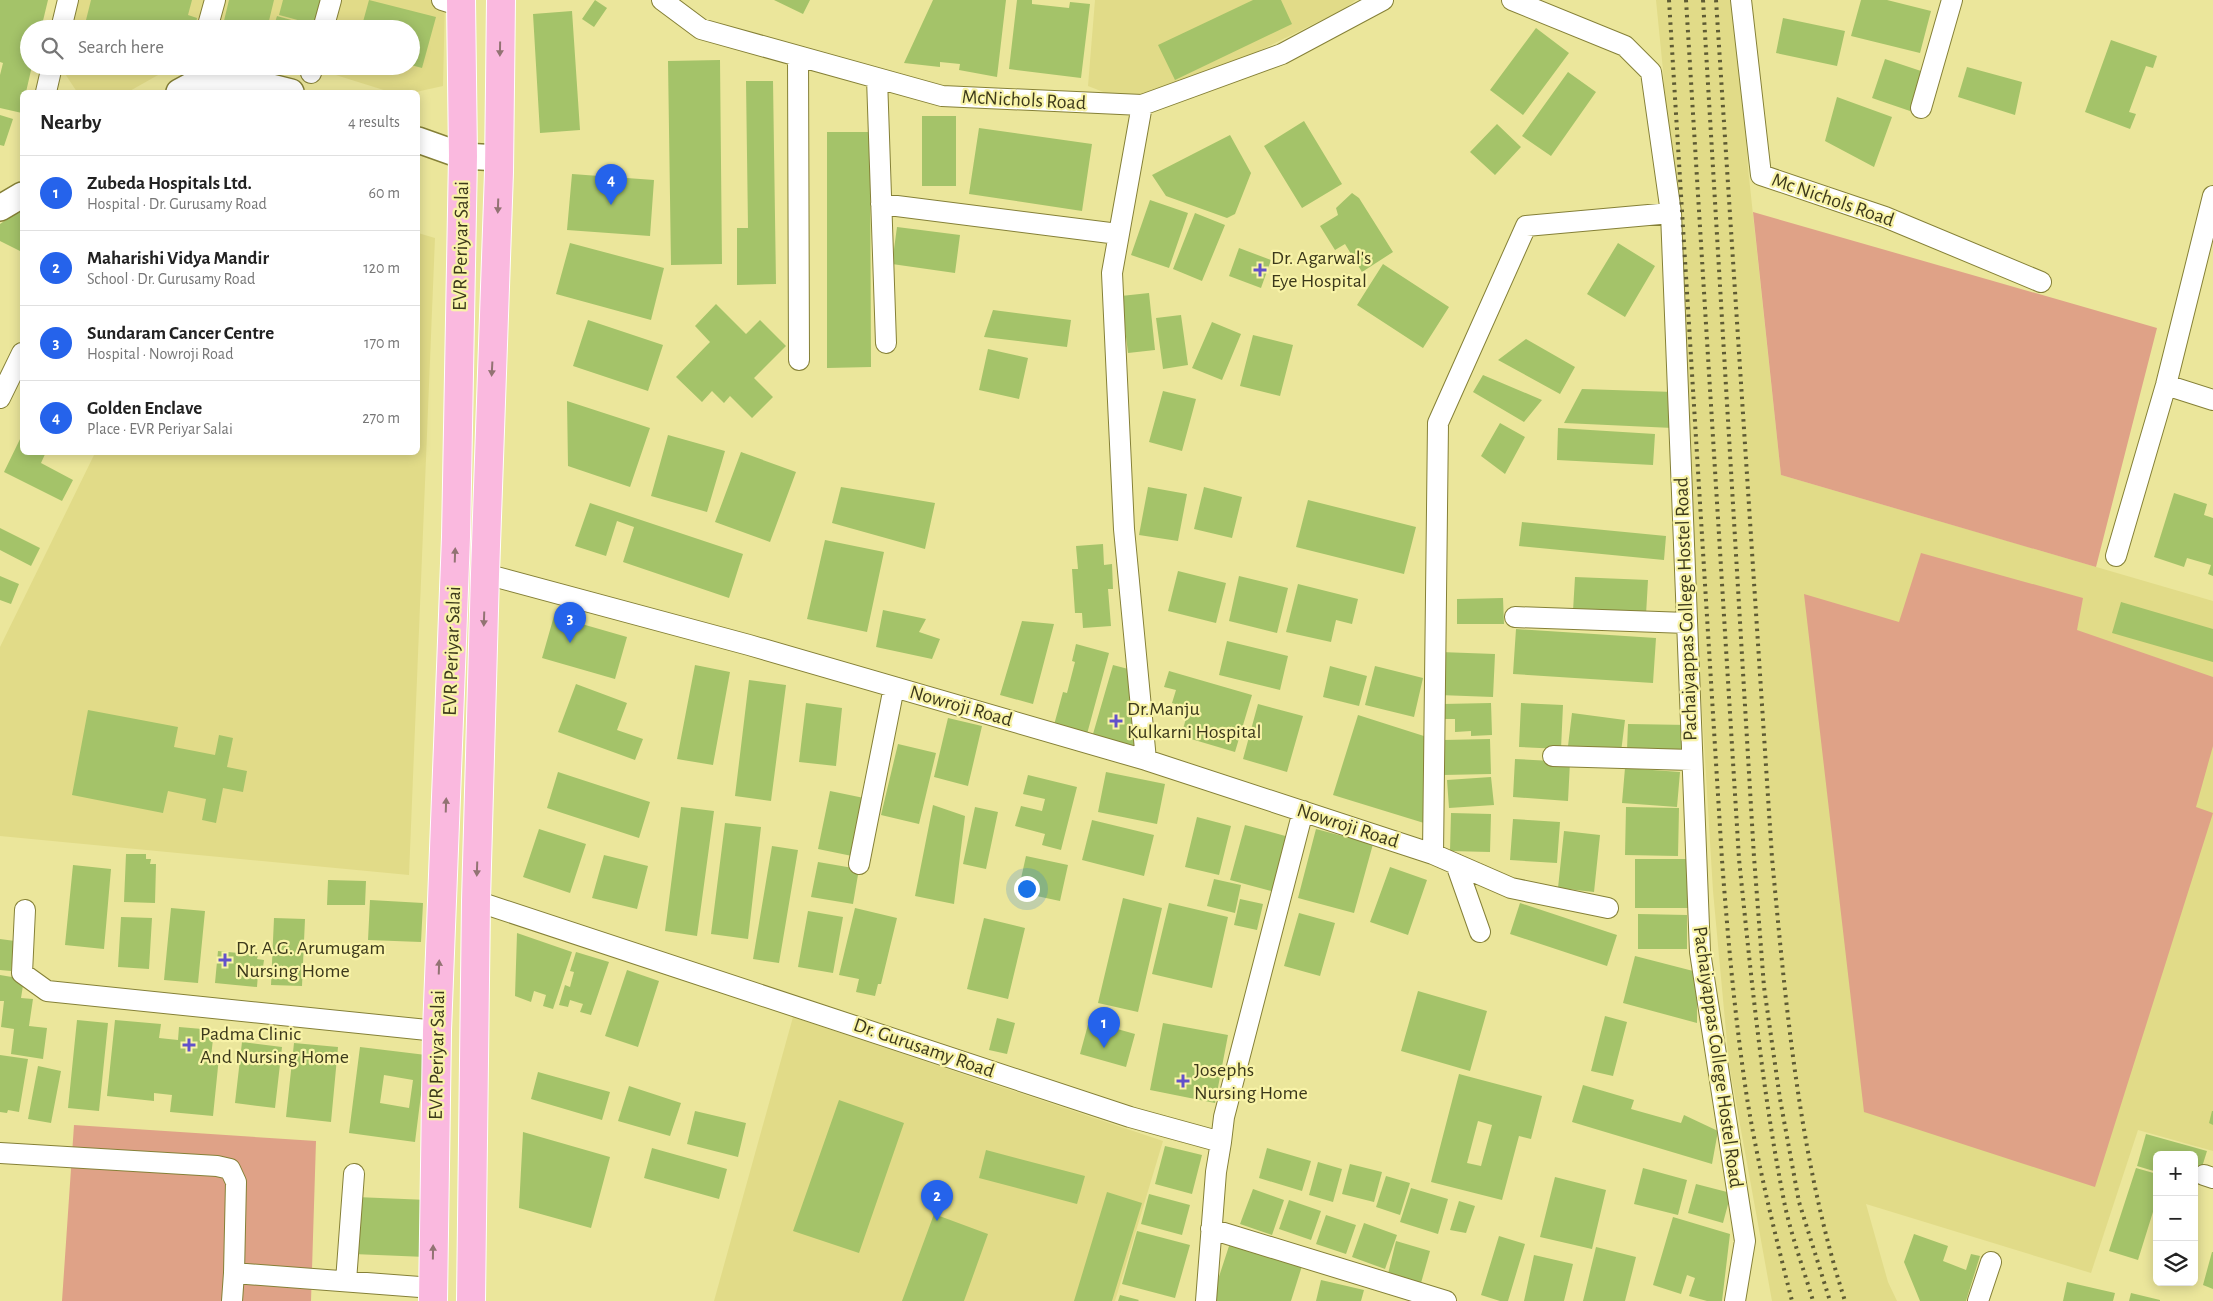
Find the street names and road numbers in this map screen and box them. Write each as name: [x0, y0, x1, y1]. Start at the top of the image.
street label: McNichols Road: [961, 87, 1087, 113]
street label: Mc Nichols Road: [1769, 170, 1897, 230]
street label: EVR Periyar Salai: [450, 181, 472, 311]
street label: Pachaiyappas College Hostel Road: [1671, 477, 1701, 741]
street label: EVR Periyar Salai: [440, 586, 464, 716]
street label: Nowroji Road: [907, 682, 1015, 730]
street label: Nowroji Road: [1295, 800, 1401, 852]
street label: Pachaiyappas College Hostel Road: [1690, 925, 1746, 1189]
street label: EVR Periyar Salai: [426, 990, 448, 1120]
street label: Dr. Gurusamy Road: [851, 1015, 997, 1081]

